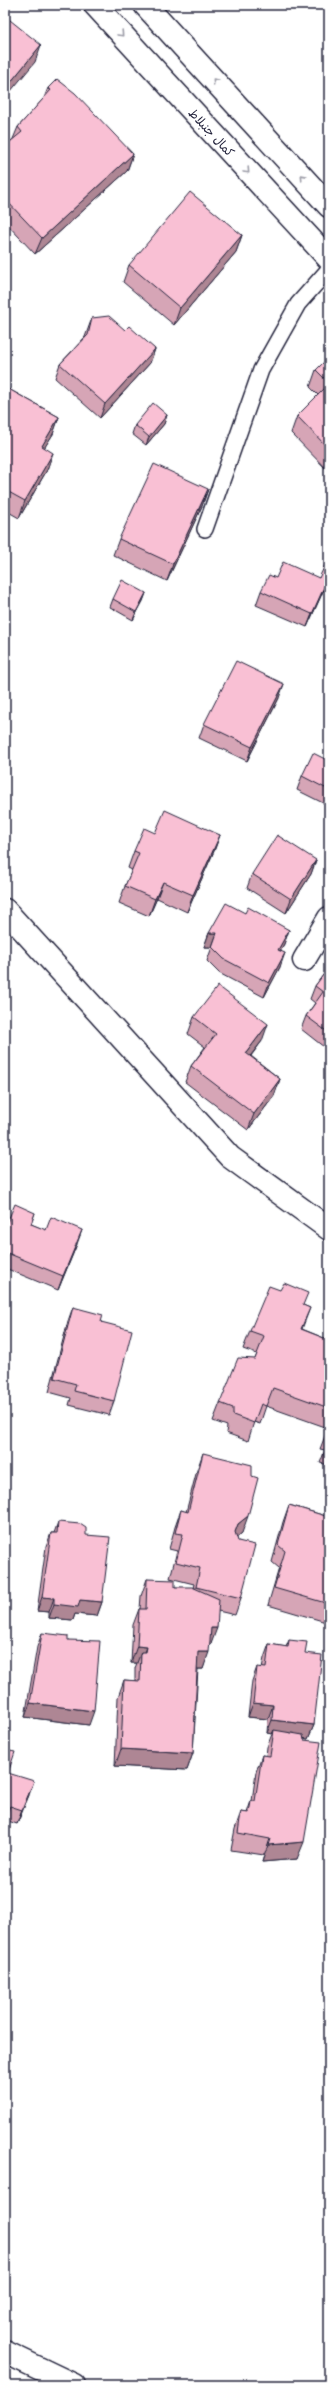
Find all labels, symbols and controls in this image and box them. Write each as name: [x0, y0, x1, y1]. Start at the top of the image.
one-way arrow: [116, 29, 124, 37]
one-way arrow: [212, 78, 220, 86]
street label: كمال جنبلاط: [185, 104, 238, 160]
one-way arrow: [242, 166, 249, 173]
one-way arrow: [300, 174, 307, 182]

